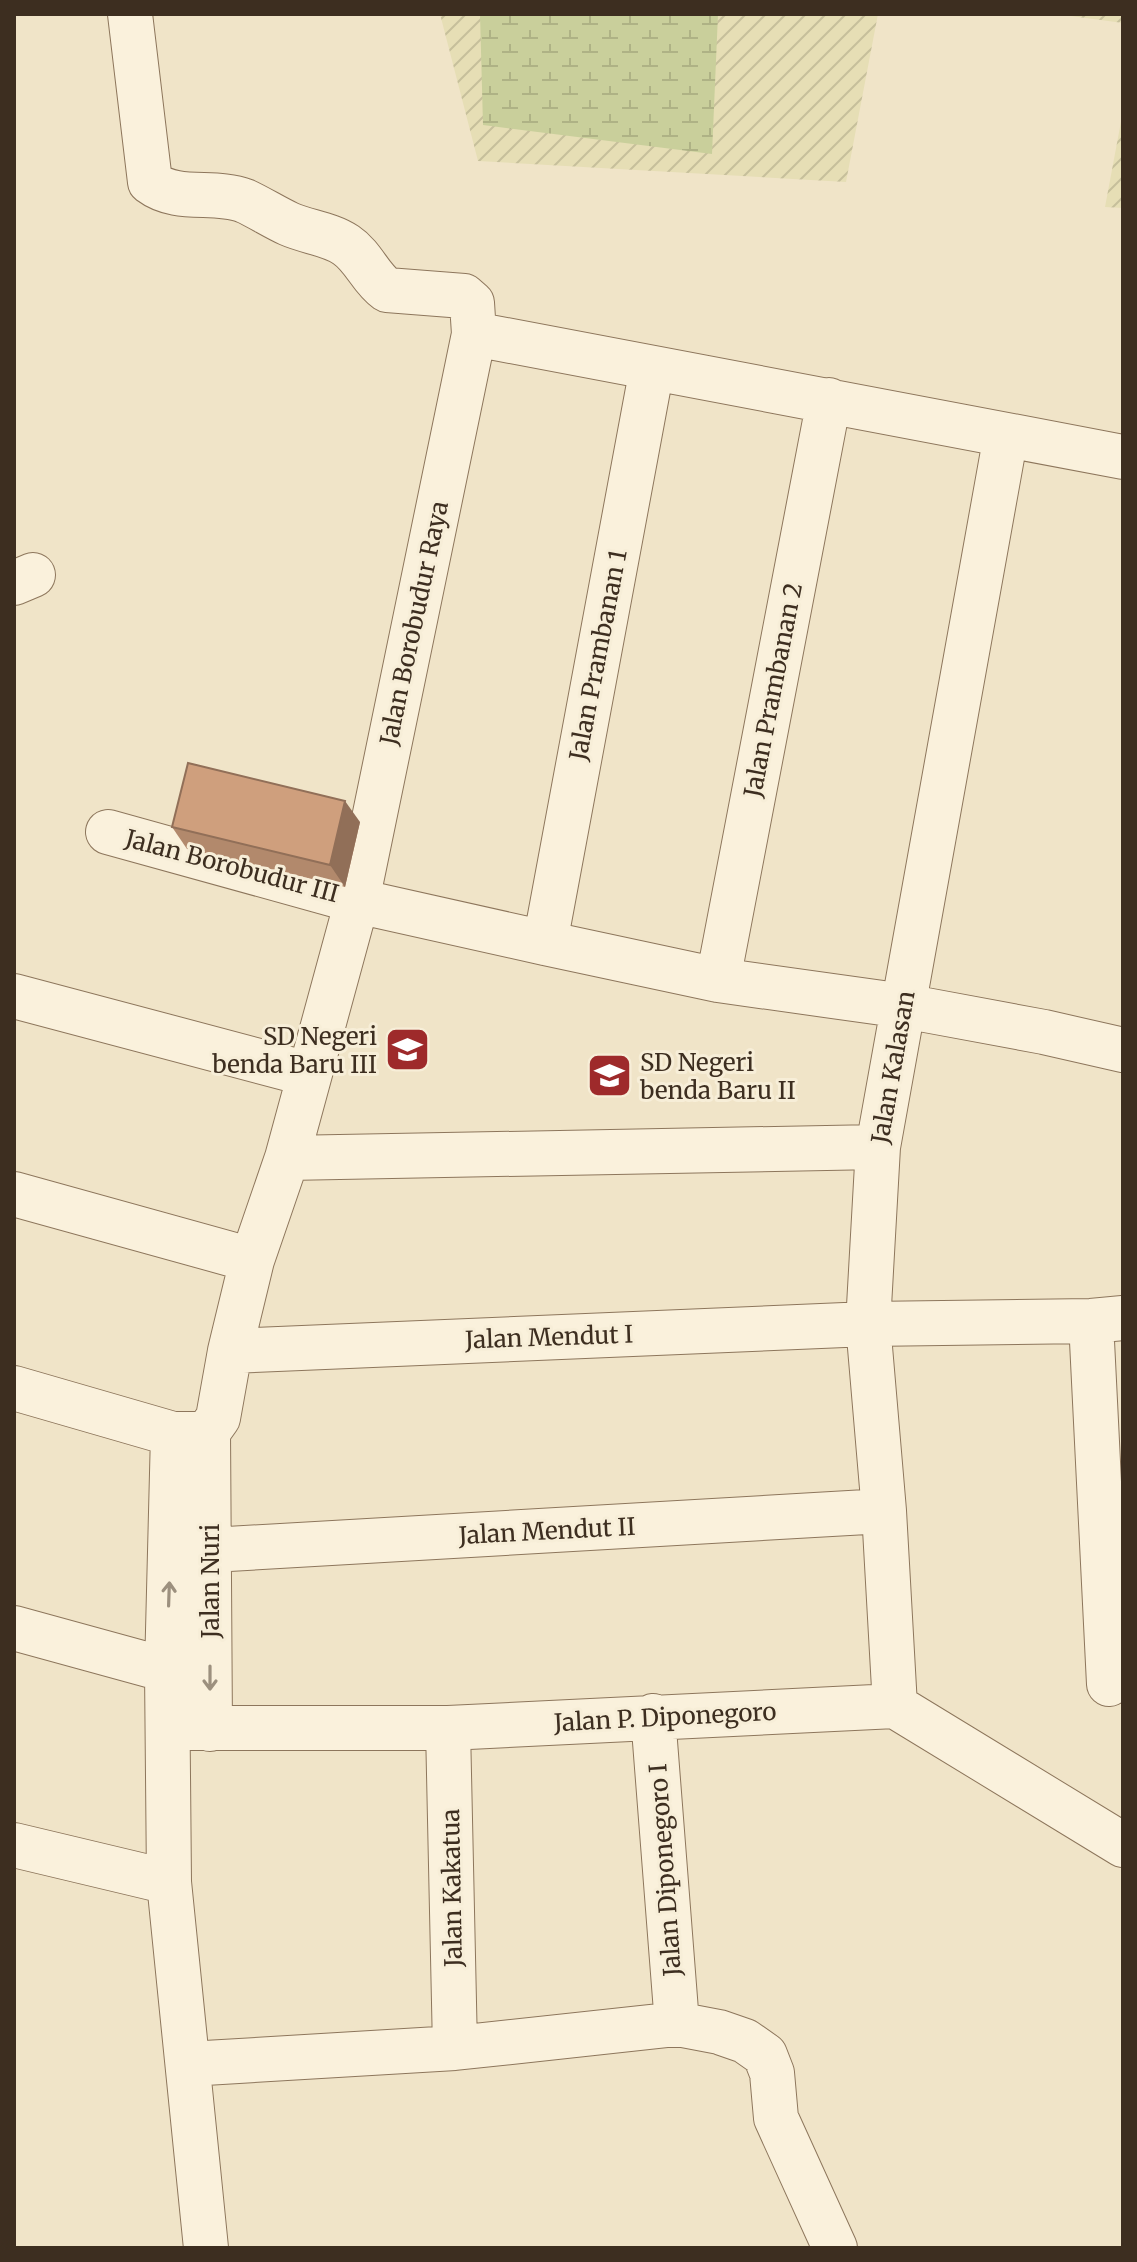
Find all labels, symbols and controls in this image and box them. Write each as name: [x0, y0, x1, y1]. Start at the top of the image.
street label: Jalan Borobudur Raya: [373, 498, 455, 749]
street label: Jalan Prambanan 1: [562, 547, 634, 764]
street label: Jalan Prambanan 2: [737, 580, 809, 801]
street label: Jalan Borobudur III: [121, 822, 342, 909]
street label: Jalan Kalasan: [864, 988, 922, 1147]
place label: SD Negeri benda Baru III: [211, 1021, 377, 1080]
school or university icon: SD Negeri benda Baru III: [384, 1026, 432, 1074]
place label: SD Negeri benda Baru II: [639, 1047, 796, 1106]
school or university icon: SD Negeri benda Baru II: [585, 1052, 633, 1100]
street label: Jalan Mendut I: [463, 1319, 634, 1355]
street label: Jalan Mendut II: [457, 1511, 636, 1551]
street label: Jalan Nuri: [195, 1523, 226, 1639]
one-way arrow: [161, 1581, 176, 1608]
one-way arrow: [202, 1664, 218, 1691]
street label: Jalan P. Diponegoro: [552, 1696, 777, 1738]
street label: Jalan Diponegoro I: [642, 1762, 688, 1978]
street label: Jalan Kakatua: [435, 1808, 469, 1968]

